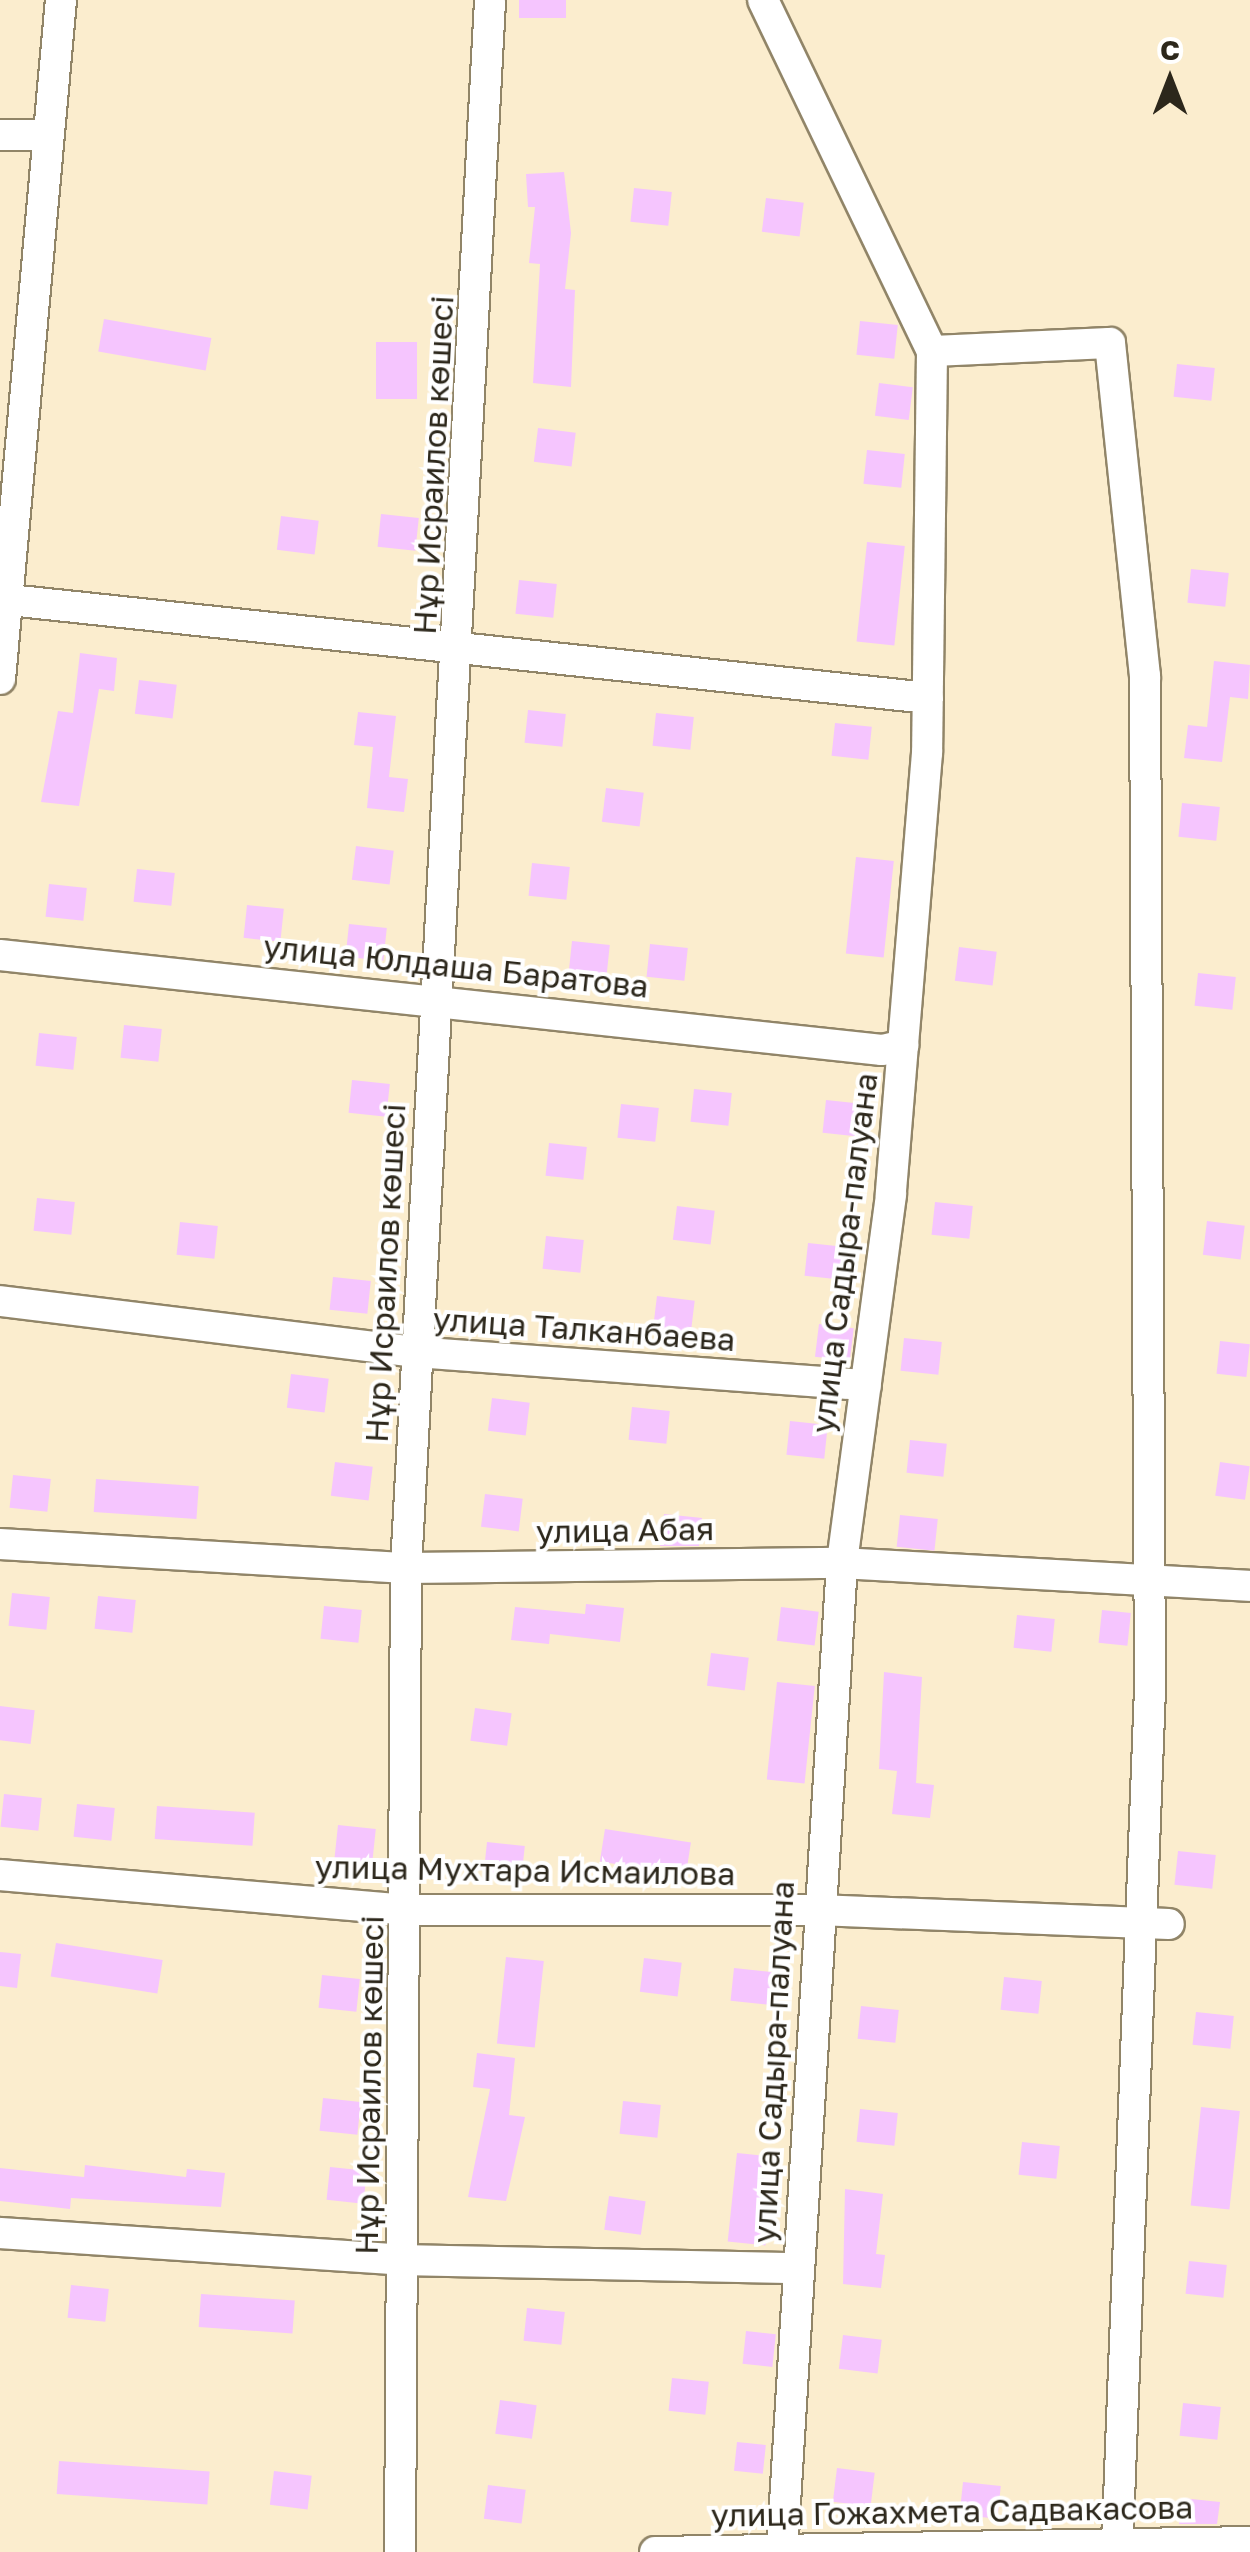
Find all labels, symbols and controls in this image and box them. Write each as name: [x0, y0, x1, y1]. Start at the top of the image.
north arrow: [1120, 30, 1220, 130]
text: С: [1160, 33, 1180, 66]
street label: Нұр Исраилов көшесі: [405, 294, 461, 636]
street label: улица Юлдаша Баратова: [261, 927, 651, 1005]
street label: улица Садыра-палуана: [803, 1071, 885, 1435]
street label: Нұр Исраилов көшесі: [357, 1102, 413, 1444]
street label: улица Талканбаева: [432, 1299, 736, 1359]
street label: улица Абая: [536, 1509, 714, 1551]
street label: улица Мухтара Исмаилова: [314, 1847, 736, 1893]
street label: улица Садыра-палуана: [744, 1880, 802, 2244]
street label: Нұр Исраилов көшесі: [347, 1915, 391, 2255]
street label: улица Гожахмета Садвакасова: [711, 2488, 1193, 2534]

